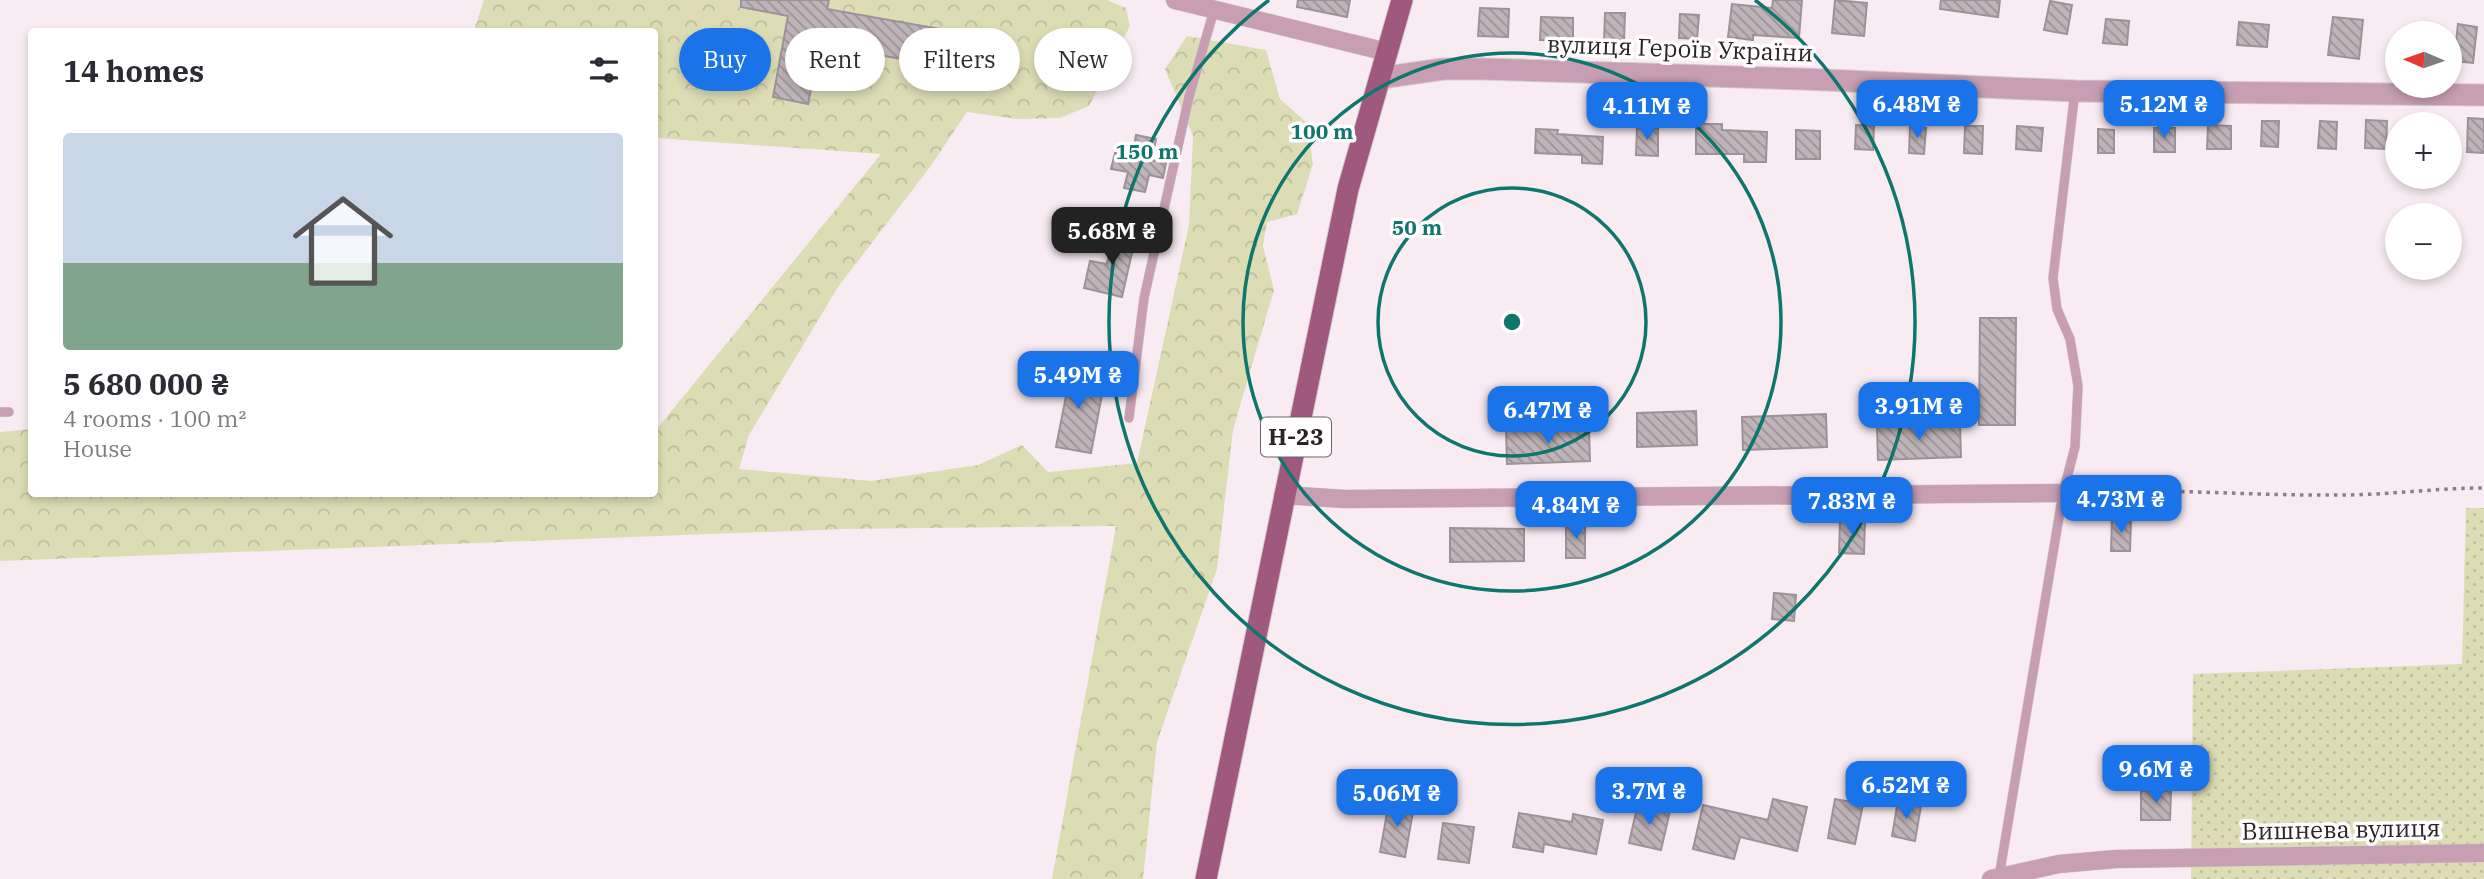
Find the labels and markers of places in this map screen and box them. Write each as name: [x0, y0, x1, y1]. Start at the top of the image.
pin: 6.48M ₴: [1852, 80, 1982, 140]
pin: 5.12M ₴: [2099, 80, 2229, 140]
pin: 4.11M ₴: [1582, 82, 1712, 142]
pin: 5.68M ₴: [1047, 208, 1177, 267]
centre of rings: [1500, 310, 1524, 334]
pin: 5.49M ₴: [1013, 352, 1143, 411]
pin: 3.91M ₴: [1854, 382, 1984, 442]
pin: 6.47M ₴: [1483, 386, 1613, 446]
pin: 4.73M ₴: [2056, 476, 2186, 535]
pin: 7.83M ₴: [1787, 477, 1917, 537]
pin: 4.84M ₴: [1511, 482, 1641, 541]
pin: 9.6M ₴: [2099, 746, 2213, 805]
pin: 6.52M ₴: [1841, 762, 1971, 821]
pin: 3.7M ₴: [1592, 768, 1706, 827]
pin: 5.06M ₴: [1332, 770, 1462, 829]

